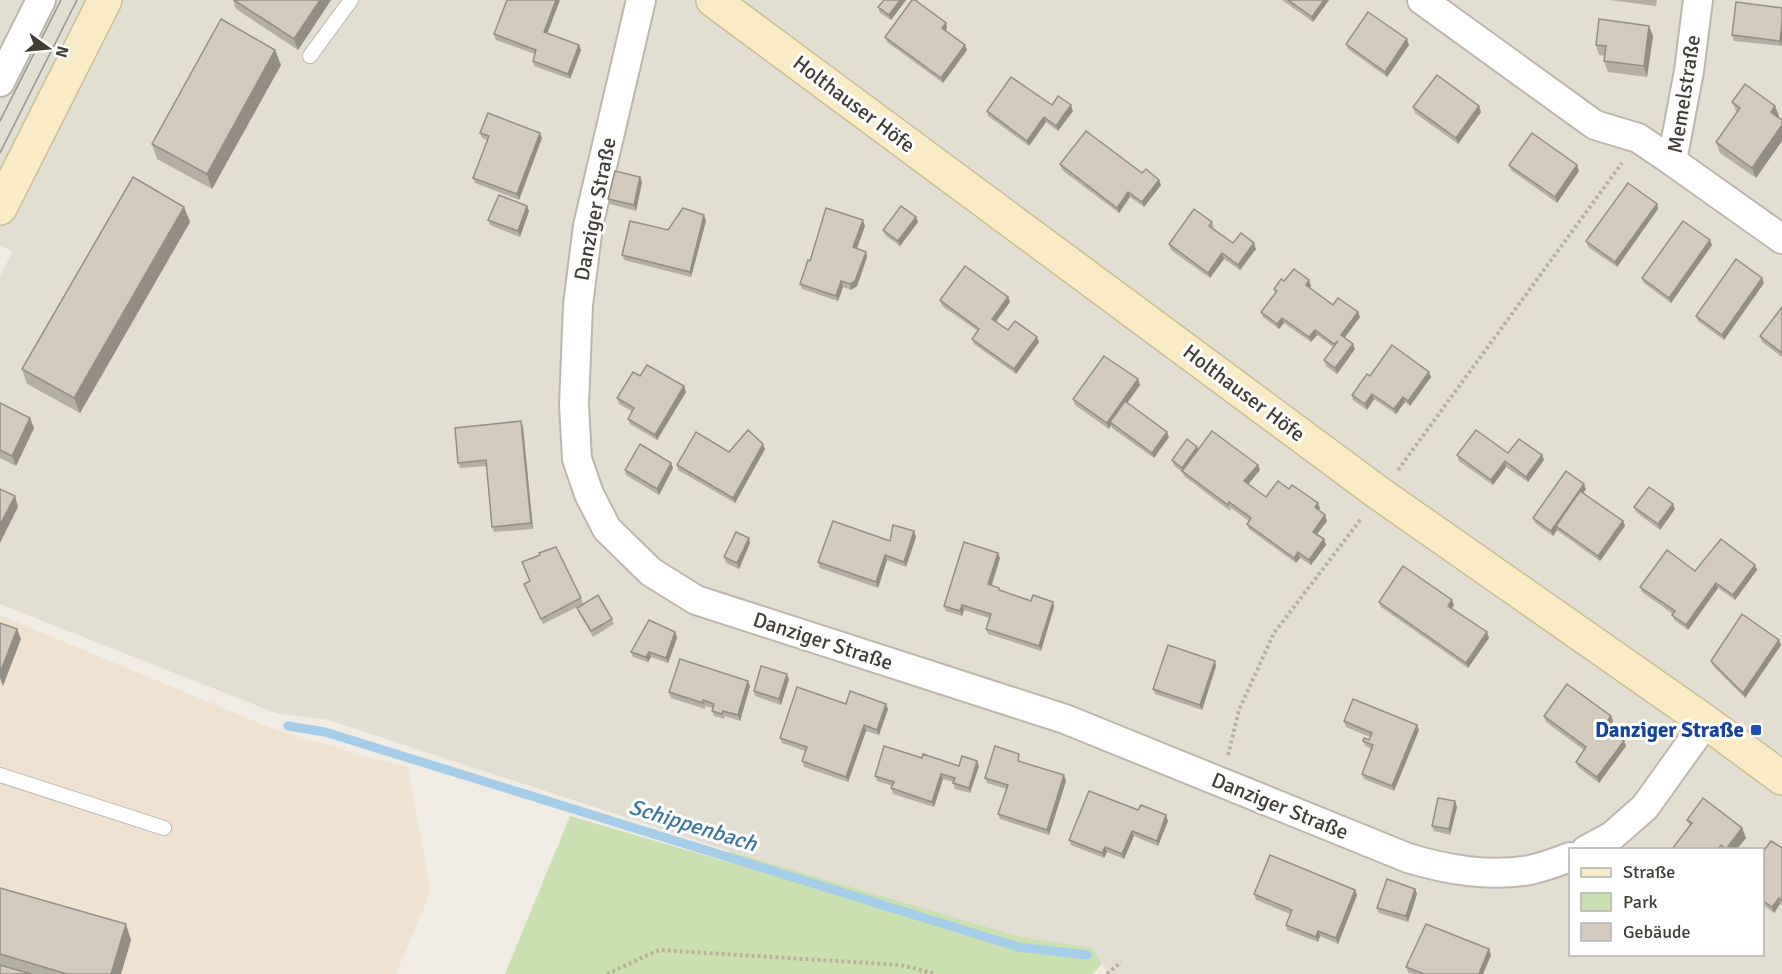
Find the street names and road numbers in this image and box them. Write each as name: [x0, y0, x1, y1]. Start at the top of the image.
street label: Memelstraße: [1662, 33, 1706, 155]
street label: Holthauser Höfe: [788, 50, 920, 158]
street label: Danziger Straße: [568, 135, 622, 283]
street label: Holthauser Höfe: [1178, 339, 1310, 447]
street label: Danziger Straße: [750, 606, 896, 676]
street label: Danziger Straße: [1208, 767, 1352, 845]

